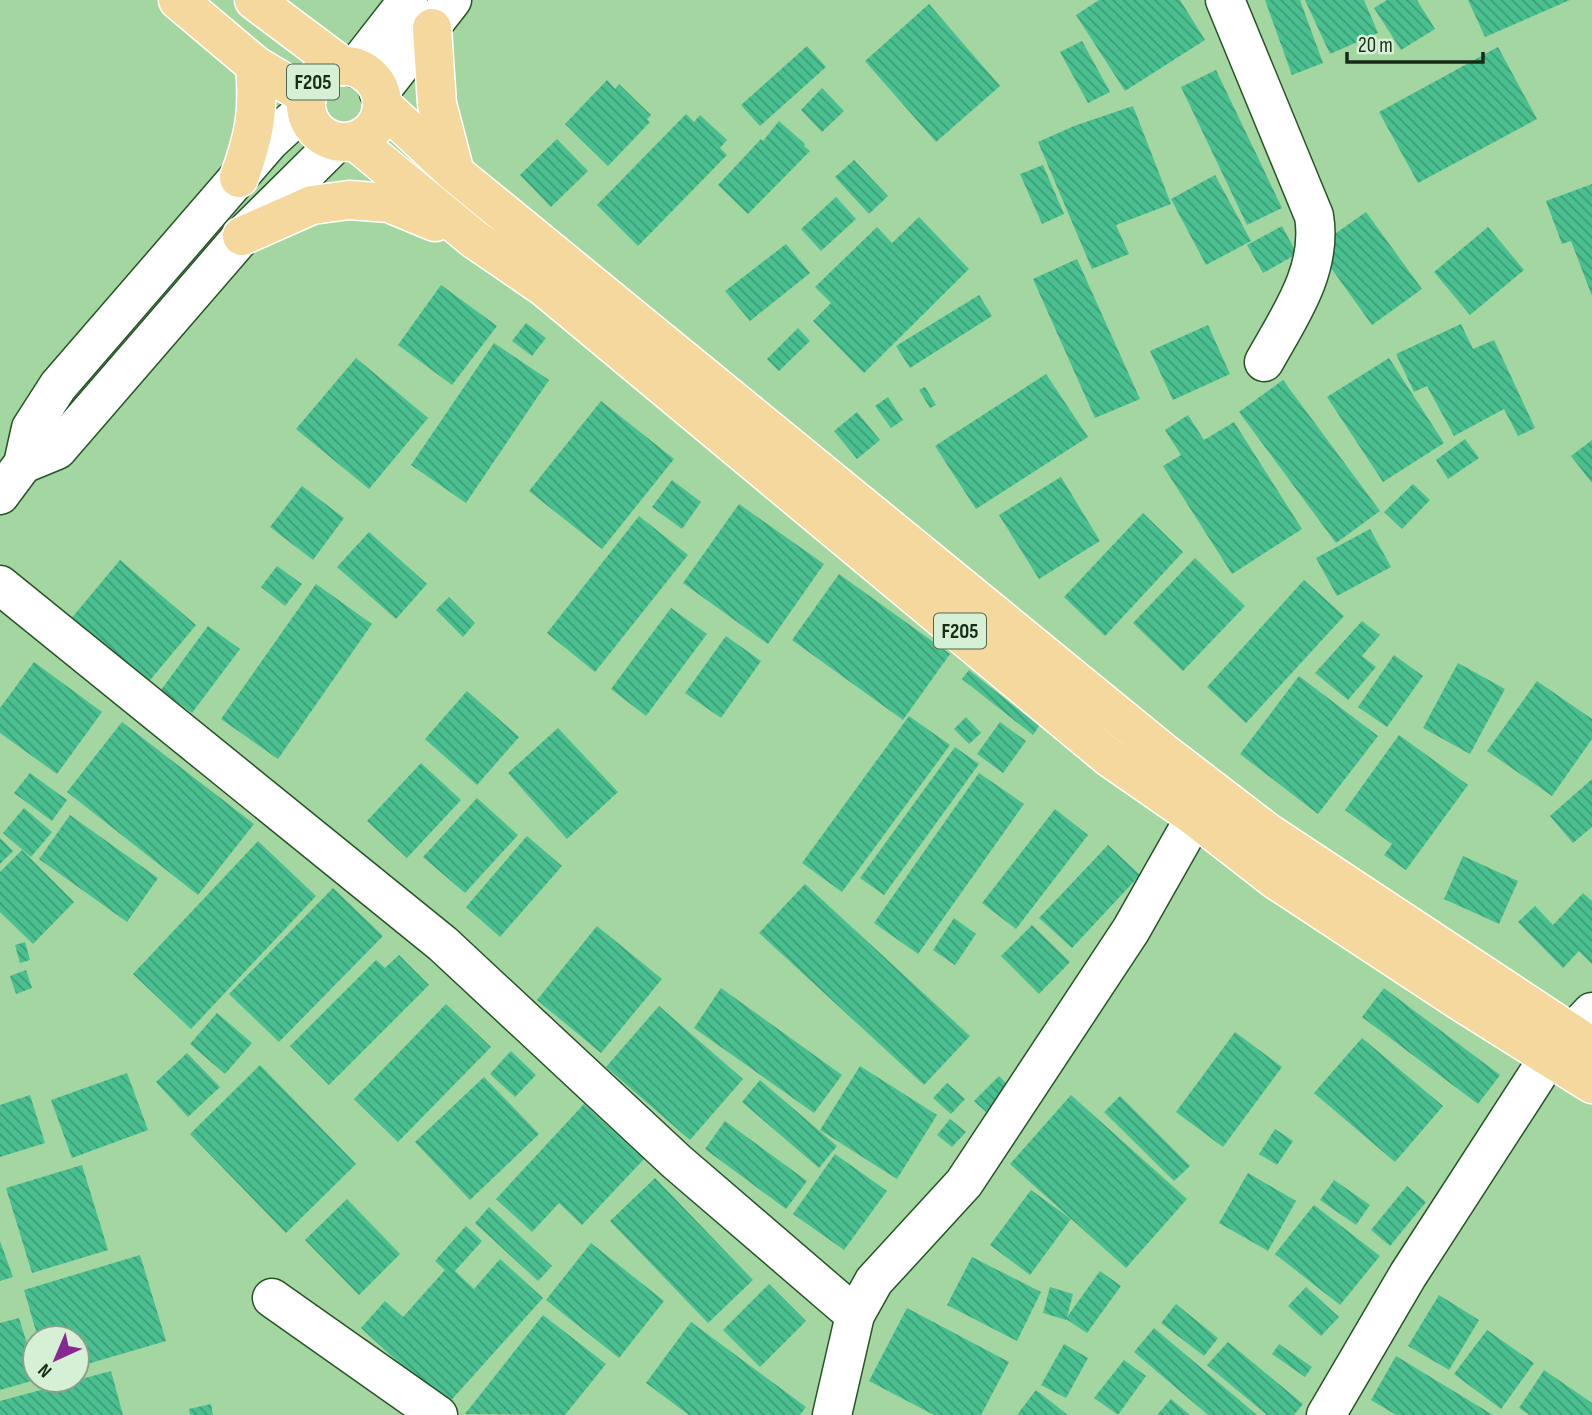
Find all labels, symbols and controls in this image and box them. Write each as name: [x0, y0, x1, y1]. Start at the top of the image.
scale bar: [1347, 21, 1484, 65]
text: 20 m: [1358, 33, 1393, 58]
road number: F205: [287, 64, 339, 100]
road number: F205: [934, 614, 986, 648]
north arrow: [21, 1324, 91, 1394]
text: N: [34, 1358, 57, 1382]

